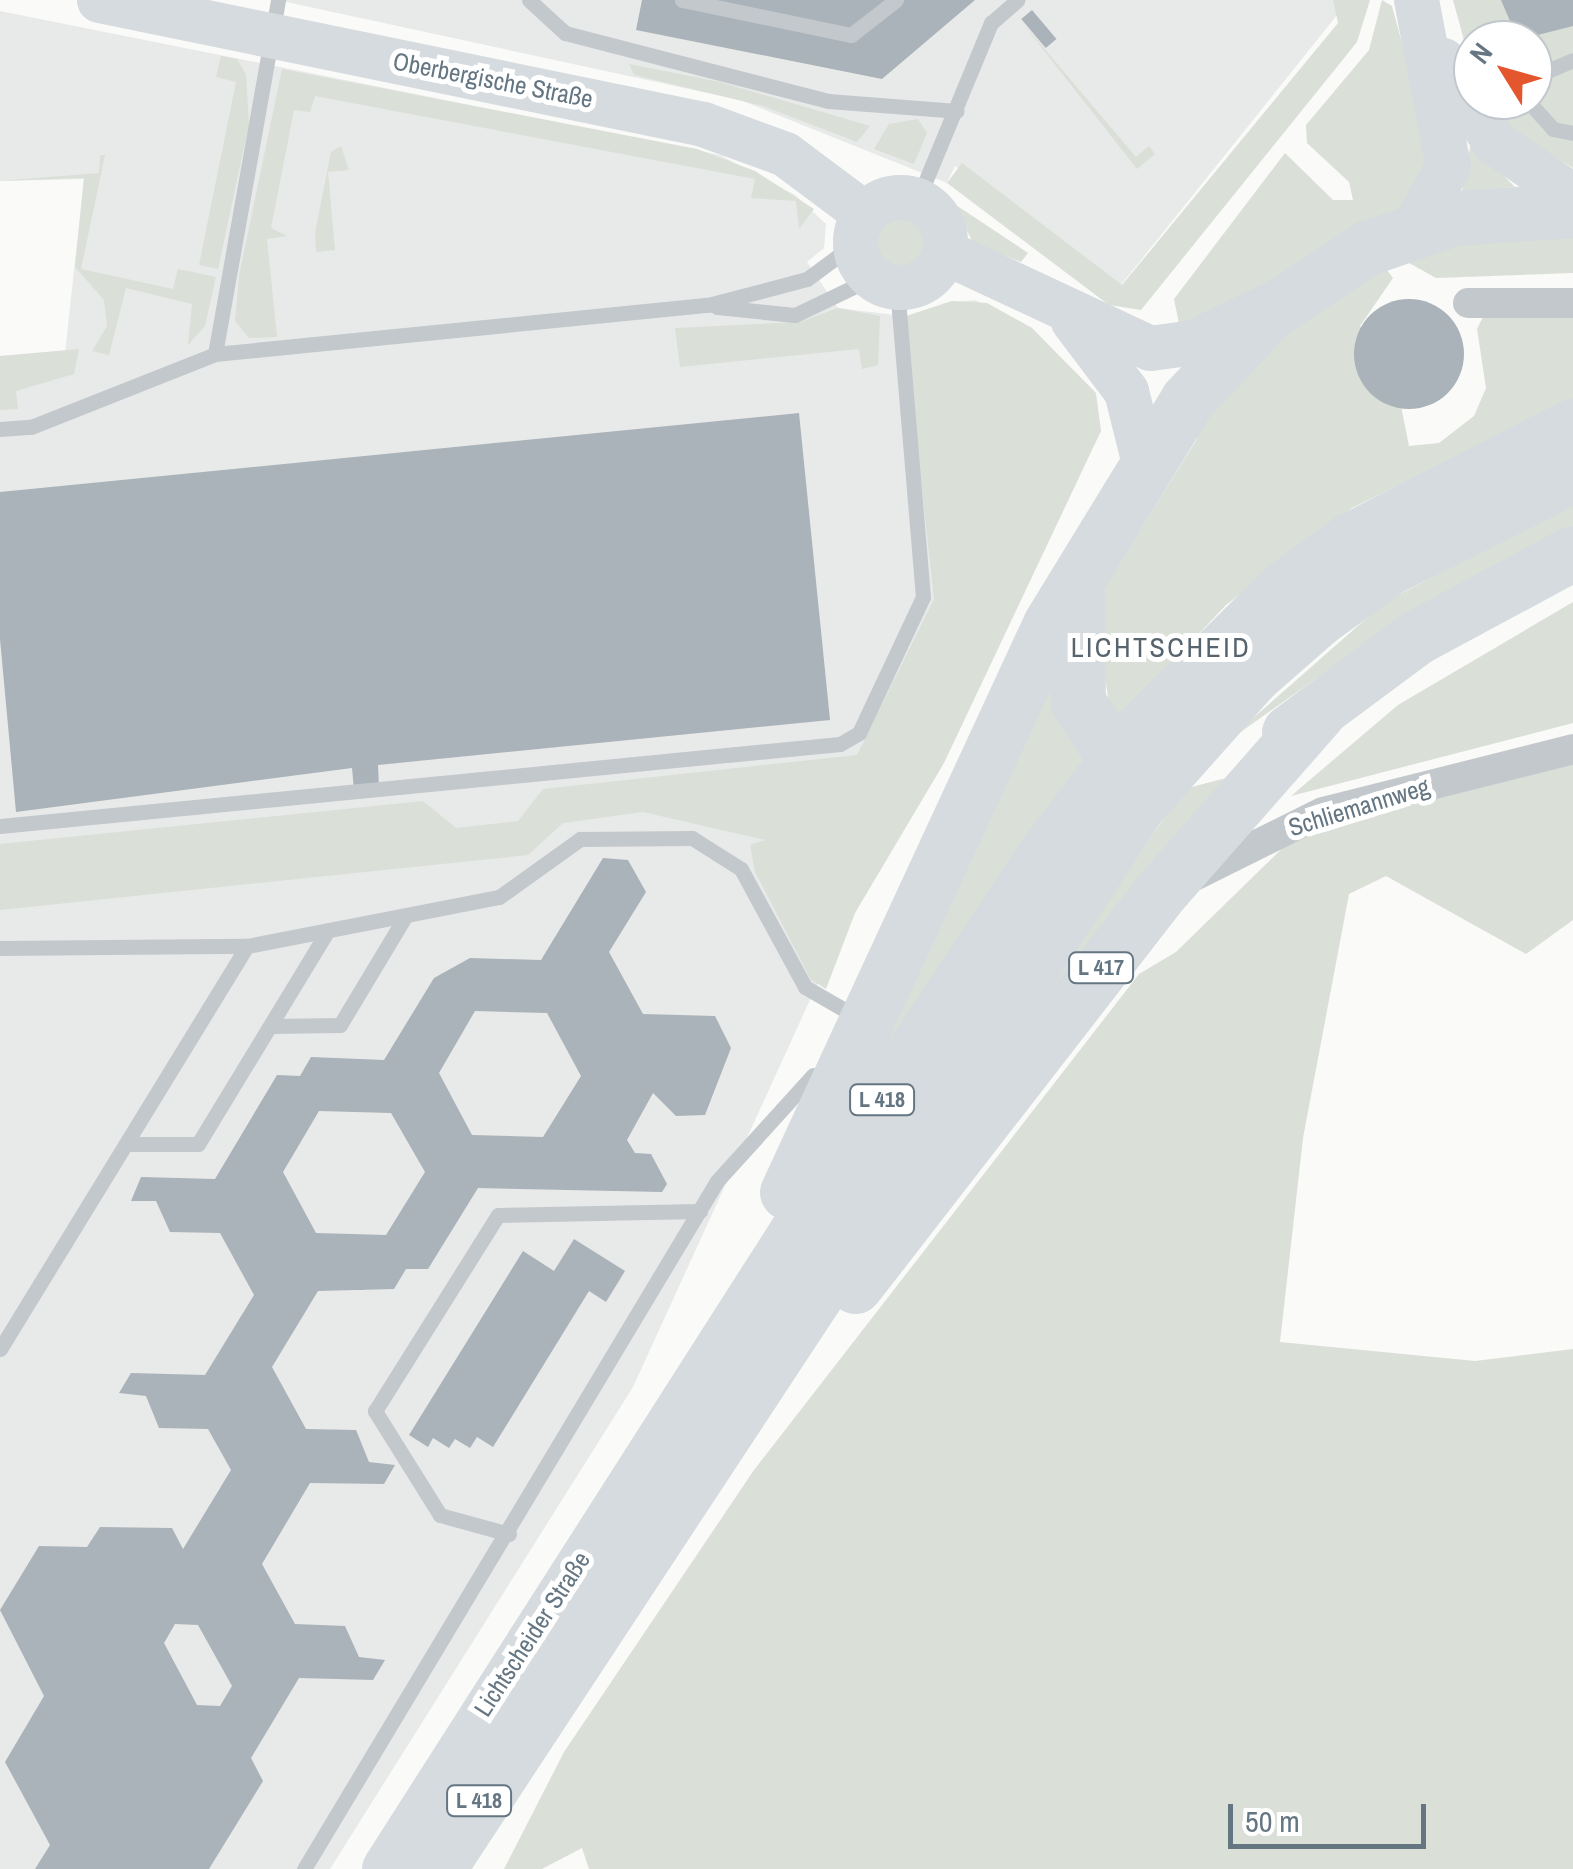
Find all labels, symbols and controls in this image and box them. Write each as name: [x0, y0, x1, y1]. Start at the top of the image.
north arrow: [1453, 20, 1553, 120]
text: N: [1460, 35, 1501, 71]
street label: Oberbergische Straße: [391, 46, 595, 114]
district label: LICHTSCHEID: [1071, 630, 1251, 664]
street label: Schliemannweg: [1285, 771, 1433, 843]
road number: L 417: [1066, 951, 1136, 985]
road number: L 418: [847, 1083, 917, 1117]
street label: Lichtscheider Straße: [468, 1546, 596, 1722]
road number: L 418: [444, 1784, 514, 1818]
scale bar: [1233, 1784, 1430, 1846]
text: 50 m: [1245, 1801, 1300, 1841]

